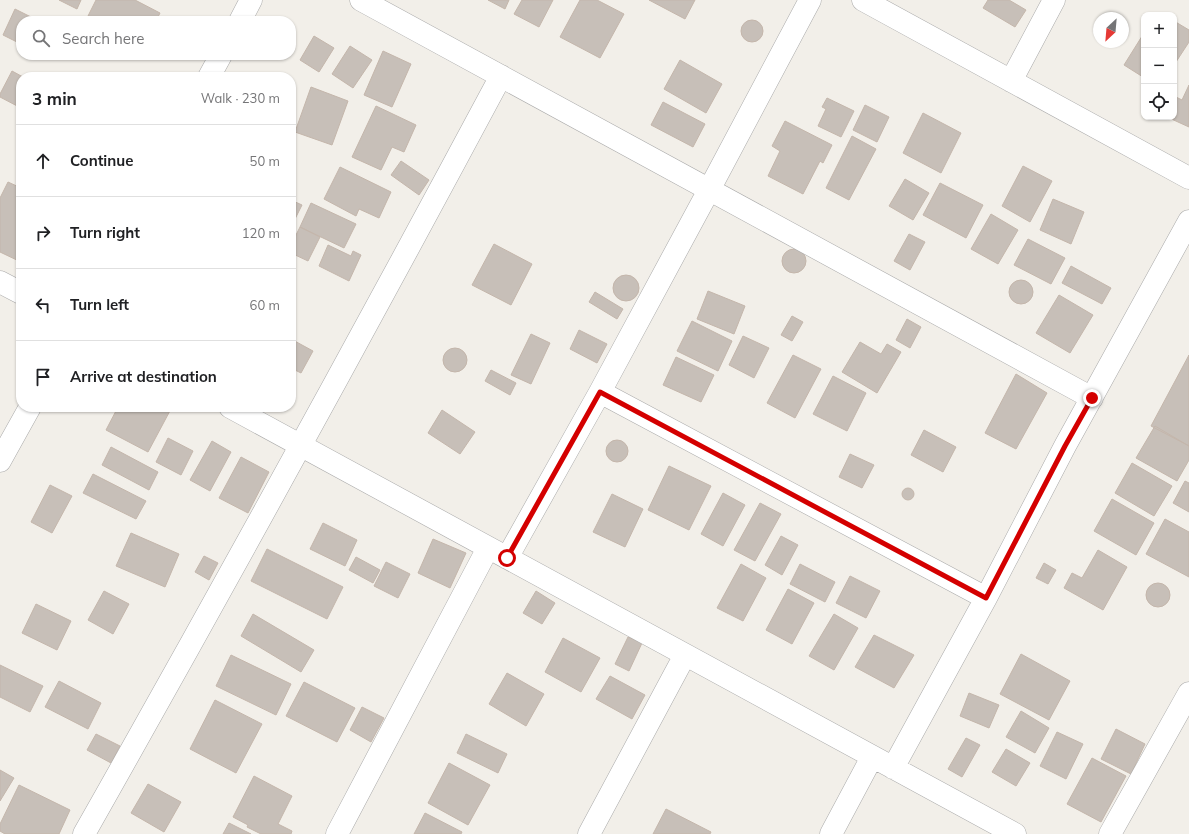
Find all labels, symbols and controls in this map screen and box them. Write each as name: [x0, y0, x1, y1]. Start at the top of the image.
north arrow: [1093, 12, 1129, 48]
map controls: [1141, 12, 1177, 120]
button: +: [1141, 12, 1177, 48]
search box: [16, 16, 296, 60]
icon: search: [30, 27, 52, 49]
text: Search here: [62, 29, 144, 48]
button: −: [1141, 48, 1177, 84]
button: locate: [1141, 84, 1177, 120]
text: 3 min: [32, 88, 77, 109]
text: Walk · 230 m: [201, 90, 280, 106]
icon: ahead: [32, 150, 54, 172]
text: Continue: [70, 151, 133, 170]
text: 50 m: [250, 153, 280, 169]
icon: right: [32, 222, 54, 244]
text: Turn right: [70, 223, 140, 242]
text: 120 m: [242, 225, 280, 241]
icon: left: [32, 294, 54, 316]
text: Turn left: [70, 295, 129, 314]
text: 60 m: [250, 297, 280, 313]
icon: arrive: [32, 366, 54, 388]
text: Arrive at destination: [70, 367, 217, 386]
route end: [1083, 389, 1101, 407]
route start: [498, 549, 516, 567]

